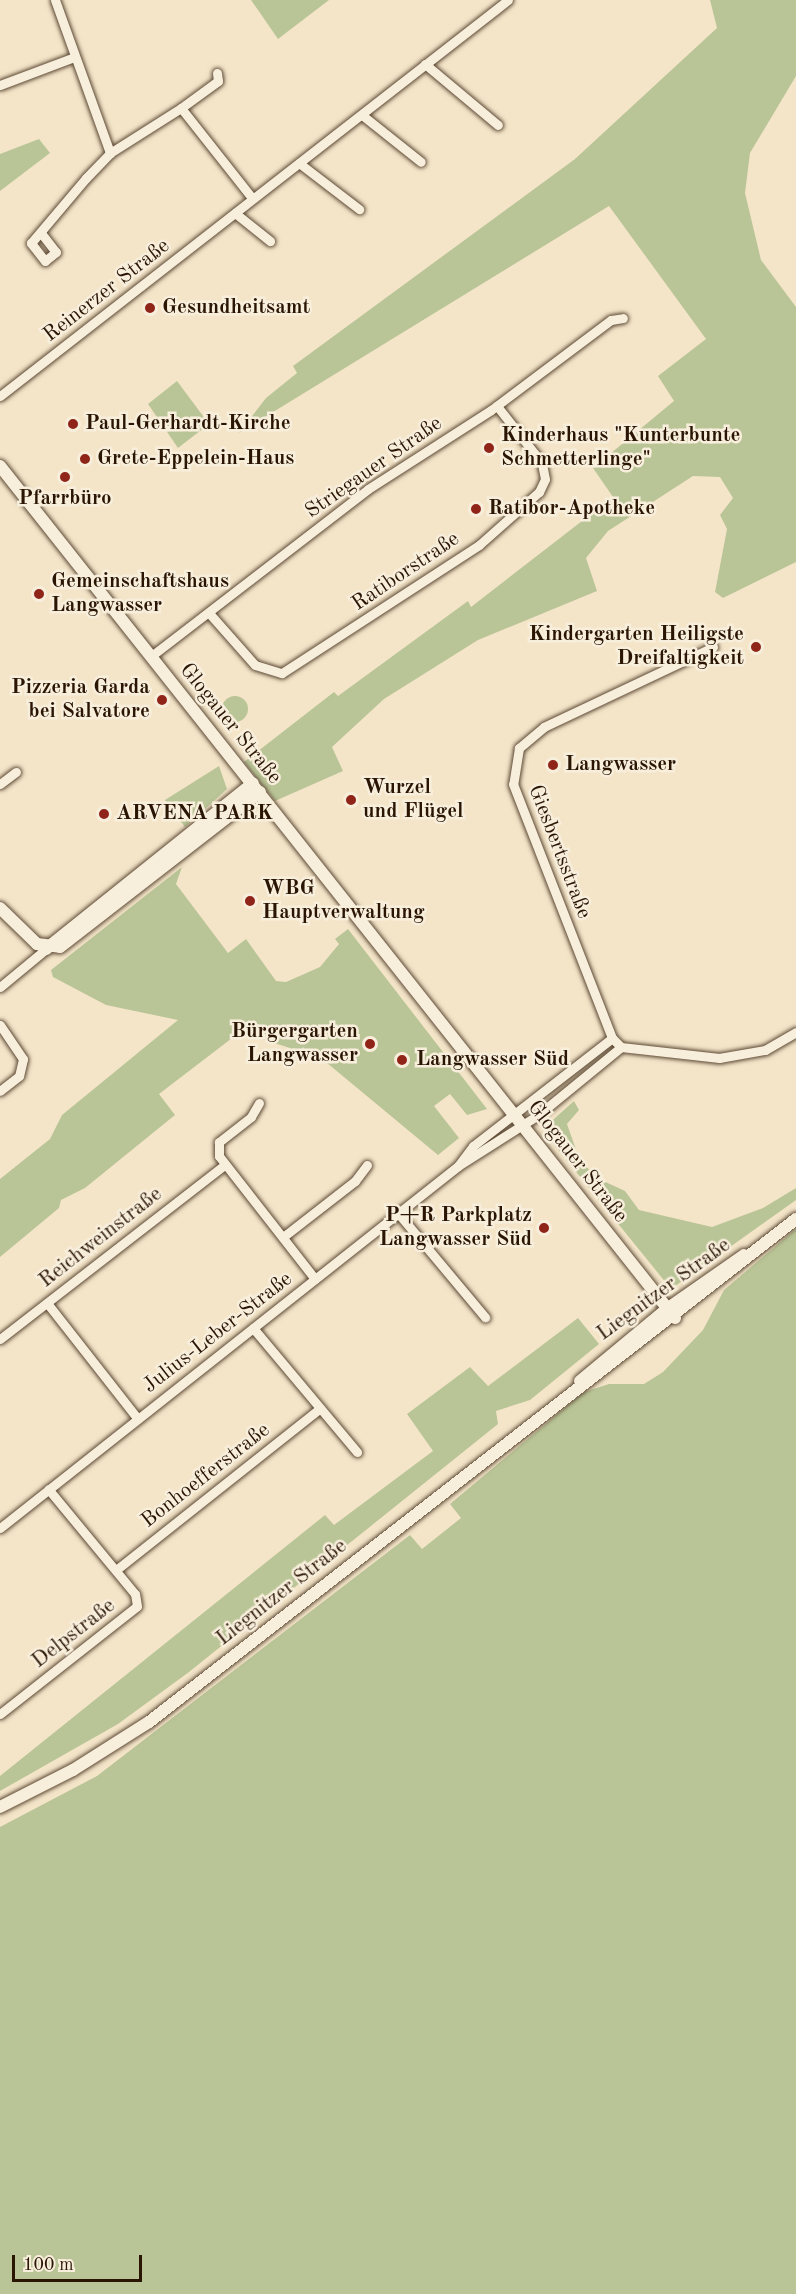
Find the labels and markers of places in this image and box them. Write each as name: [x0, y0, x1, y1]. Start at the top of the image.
place label: Gesundheitsamt: [162, 295, 310, 321]
marker: Gesundheitsamt: [143, 301, 157, 315]
place label: Paul-Gerhardt-Kirche: [85, 411, 291, 437]
marker: Paul-Gerhardt-Kirche: [66, 417, 80, 431]
place label: Kinderhaus "Kunterbunte Schmetterlinge": [501, 423, 740, 473]
marker: Kinderhaus "Kunterbunte Schmetterlinge": [482, 441, 496, 455]
place label: Grete-Eppelein-Haus: [97, 446, 294, 472]
marker: Grete-Eppelein-Haus: [78, 452, 92, 466]
marker: Pfarrbüro: [58, 470, 72, 484]
place label: Pfarrbüro: [18, 486, 112, 512]
place label: Ratibor-Apotheke: [488, 496, 655, 522]
marker: Ratibor-Apotheke: [469, 502, 483, 516]
place label: Gemeinschaftshaus Langwasser: [51, 569, 229, 619]
marker: Gemeinschaftshaus Langwasser: [32, 587, 46, 601]
place label: Kindergarten Heiligste Dreifaltigkeit: [529, 622, 744, 672]
marker: Kindergarten Heiligste Dreifaltigkeit: [749, 640, 763, 654]
place label: Pizzeria Garda bei Salvatore: [11, 675, 150, 725]
marker: Pizzeria Garda bei Salvatore: [155, 693, 169, 707]
place label: Langwasser: [565, 752, 676, 778]
marker: Langwasser: [546, 758, 560, 772]
place label: Wurzel und Flügel: [363, 775, 464, 825]
marker: Wurzel und Flügel: [344, 793, 358, 807]
place label: ARVENA PARK: [116, 801, 273, 827]
marker: ARVENA PARK: [97, 807, 111, 821]
place label: WBG Hauptverwaltung: [262, 876, 425, 926]
marker: WBG Hauptverwaltung: [243, 894, 257, 908]
place label: Bürgergarten Langwasser: [231, 1019, 358, 1069]
marker: Bürgergarten Langwasser: [363, 1037, 377, 1051]
place label: Langwasser Süd: [416, 1047, 569, 1073]
marker: Langwasser Süd: [393, 1051, 411, 1069]
place label: P+R Parkplatz Langwasser Süd: [379, 1203, 532, 1253]
marker: P+R Parkplatz Langwasser Süd: [537, 1221, 551, 1235]

